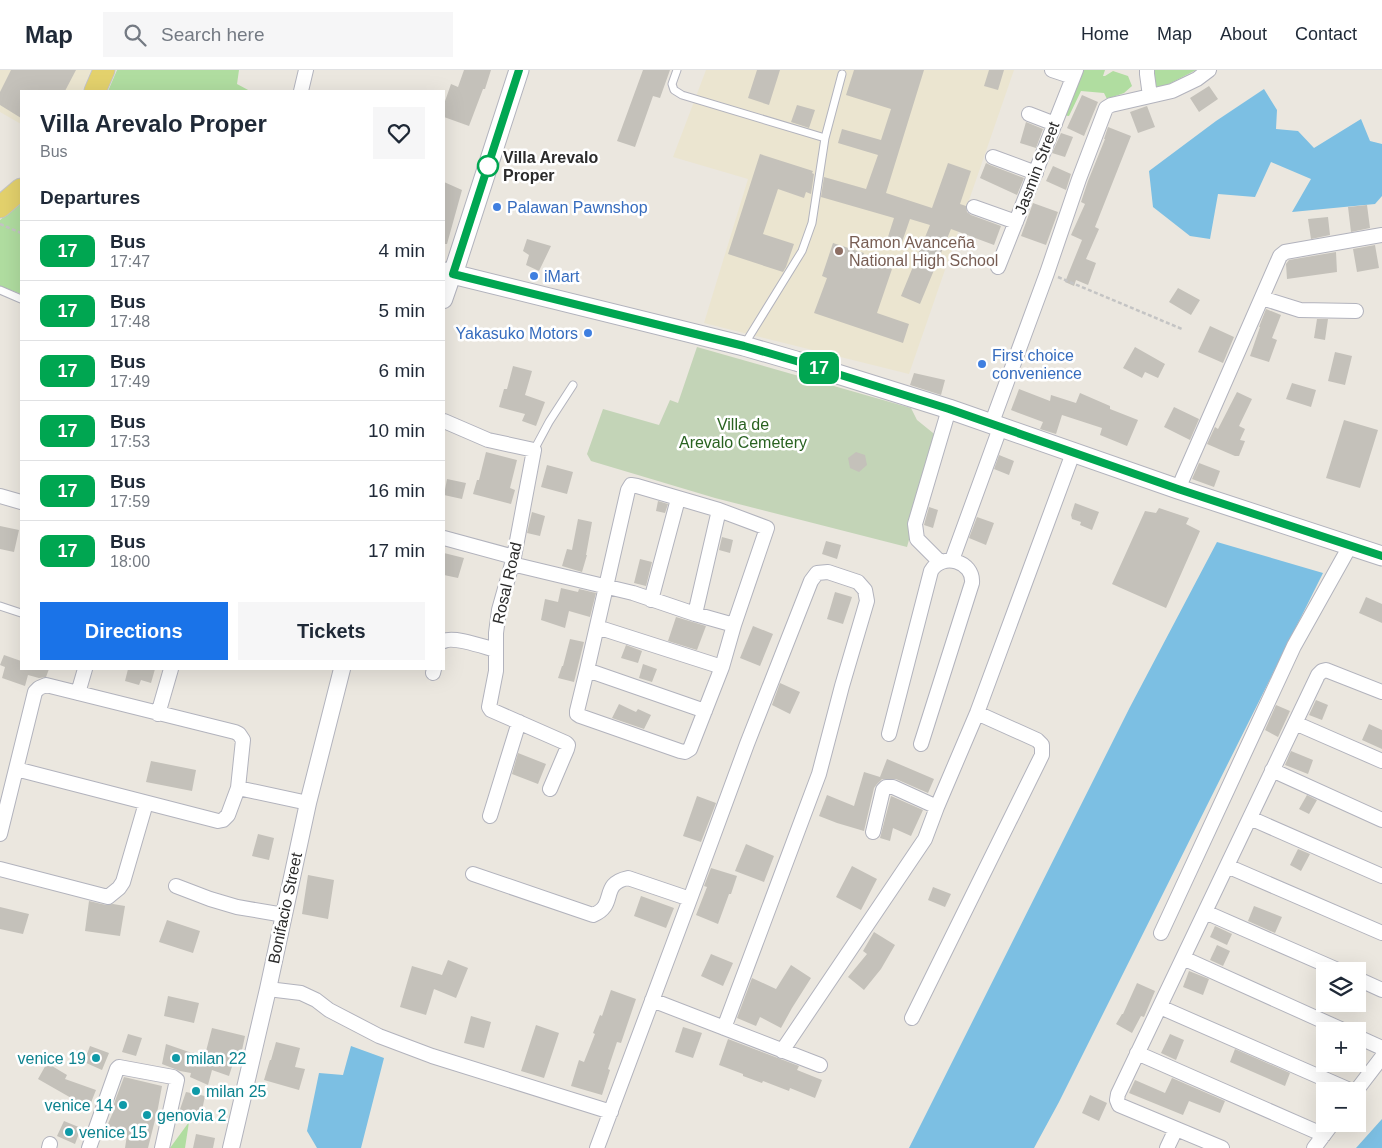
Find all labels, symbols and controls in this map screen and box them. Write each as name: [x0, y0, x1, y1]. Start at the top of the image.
search box: [103, 12, 453, 57]
text: Map: [25, 21, 73, 48]
icon: search: [121, 21, 149, 49]
text: Search here: [161, 24, 265, 45]
text: Home: [1081, 24, 1129, 44]
text: Map: [1157, 24, 1192, 44]
text: About: [1220, 24, 1267, 44]
text: Contact: [1295, 24, 1357, 44]
button: heart: [373, 107, 425, 159]
text: Villa Arevalo Proper: [40, 110, 267, 137]
street label: Jasmin Street: [1012, 119, 1063, 217]
text: Bus: [40, 143, 68, 160]
place label: Villa Arevalo Proper: [503, 149, 598, 184]
marker: Villa Arevalo Proper: [477, 155, 499, 177]
text: Departures: [40, 187, 140, 208]
place label: Palawan Pawnshop: [507, 199, 648, 216]
marker: Palawan Pawnshop: [491, 201, 503, 213]
text: Bus: [110, 231, 146, 252]
place label: Ramon Avanceña National High School: [849, 234, 998, 269]
text: 4 min: [379, 240, 425, 261]
text: 17: [57, 241, 78, 261]
marker: Ramon Avanceña National High School: [833, 245, 845, 257]
text: 17:47: [110, 253, 150, 270]
place label: iMart: [544, 268, 580, 285]
marker: iMart: [528, 270, 540, 282]
text: Bus: [110, 291, 146, 312]
text: 5 min: [379, 300, 425, 321]
text: 17: [57, 301, 78, 321]
text: 17:48: [110, 313, 150, 330]
place label: Yakasuko Motors: [456, 325, 578, 342]
marker: Yakasuko Motors: [582, 327, 594, 339]
place label: First choice convenience: [992, 347, 1082, 382]
text: Bus: [110, 351, 146, 372]
line badge: 17: [796, 352, 842, 384]
text: 17: [809, 358, 829, 378]
marker: First choice convenience: [976, 358, 988, 370]
text: 6 min: [379, 360, 425, 381]
text: 17: [57, 361, 78, 381]
text: 17:49: [110, 373, 150, 390]
text: Bus: [110, 411, 146, 432]
park label: Villa de Arevalo Cemetery: [679, 416, 807, 451]
text: 10 min: [368, 420, 425, 441]
text: 17: [57, 421, 78, 441]
text: 17:53: [110, 433, 150, 450]
text: Bus: [110, 471, 146, 492]
text: 16 min: [368, 480, 425, 501]
text: 17: [57, 481, 78, 501]
text: 17:59: [110, 493, 150, 510]
text: Bus: [110, 531, 146, 552]
text: 17 min: [368, 540, 425, 561]
street label: Rosal Road: [489, 540, 525, 626]
text: 17: [57, 541, 78, 561]
text: 18:00: [110, 553, 150, 570]
button: Directions: [40, 602, 228, 660]
button: Tickets: [238, 602, 425, 660]
street label: Bonifacio Street: [265, 850, 305, 965]
map controls: [1316, 962, 1366, 1132]
button: layers: [1316, 962, 1366, 1012]
button: +: [1316, 1022, 1366, 1072]
place label: venice 19: [18, 1050, 86, 1067]
place label: milan 22: [186, 1050, 247, 1067]
marker: venice 19: [90, 1052, 102, 1064]
marker: milan 22: [170, 1052, 182, 1064]
button: −: [1316, 1082, 1366, 1132]
place label: milan 25: [206, 1083, 267, 1100]
marker: milan 25: [190, 1085, 202, 1097]
place label: venice 14: [45, 1097, 113, 1114]
marker: venice 14: [117, 1099, 129, 1111]
place label: genovia 2: [157, 1107, 226, 1124]
marker: genovia 2: [141, 1109, 153, 1121]
place label: venice 15: [79, 1124, 148, 1141]
marker: venice 15: [63, 1126, 75, 1138]

